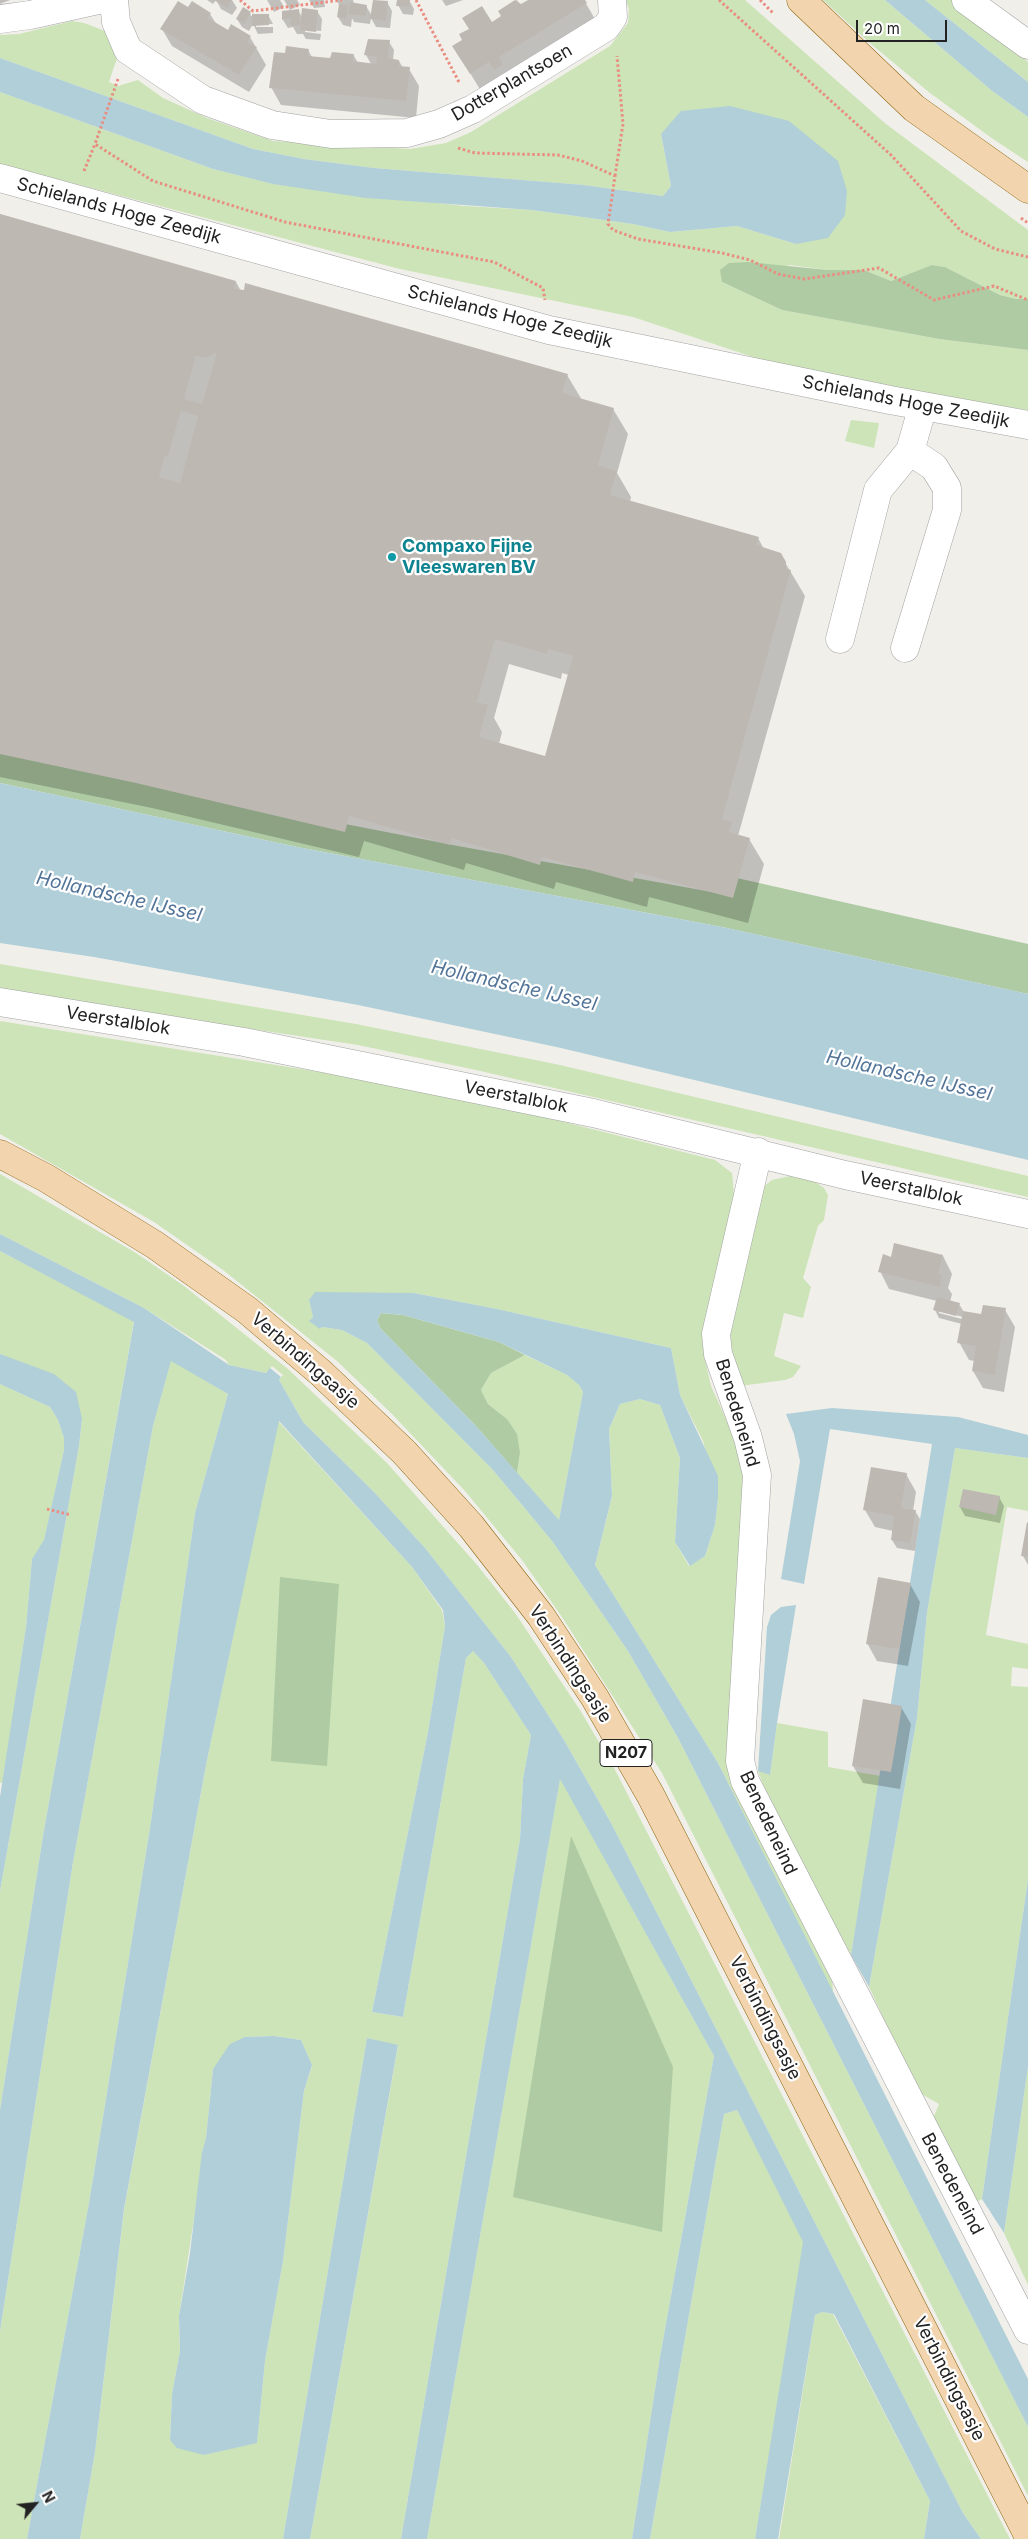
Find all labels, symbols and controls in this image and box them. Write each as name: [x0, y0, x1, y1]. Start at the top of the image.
scale bar: [858, 10, 949, 42]
text: 20 m: [864, 19, 900, 38]
street label: Dotterplantsoen: [448, 40, 576, 126]
street label: Schielands Hoge Zeedijk: [14, 173, 224, 249]
street label: Schielands Hoge Zeedijk: [405, 281, 615, 353]
street label: Schielands Hoge Zeedijk: [801, 371, 1011, 433]
place label: Compaxo Fijne Vleeswaren BV: [402, 536, 536, 578]
marker: Compaxo Fijne Vleeswaren BV: [386, 551, 398, 563]
water label: Hollandsche IJssel: [34, 867, 204, 927]
water label: Hollandsche IJssel: [429, 956, 599, 1016]
street label: Veerstalblok: [64, 1002, 172, 1040]
water label: Hollandsche IJssel: [824, 1046, 994, 1106]
street label: Veerstalblok: [462, 1076, 570, 1118]
street label: Veerstalblok: [857, 1167, 965, 1211]
street label: Verbindingsasje: [247, 1308, 363, 1414]
street label: Benedeneind: [710, 1356, 764, 1470]
street label: Verbindingsasje: [524, 1601, 616, 1727]
road number: N207: [600, 1740, 652, 1766]
street label: Benedeneind: [735, 1768, 801, 1878]
street label: Verbindingsasje: [724, 1952, 806, 2084]
street label: Benedeneind: [916, 2129, 988, 2239]
street label: Verbindingsasje: [908, 2313, 990, 2445]
north arrow: [10, 2479, 60, 2529]
text: N: [39, 2488, 59, 2505]

